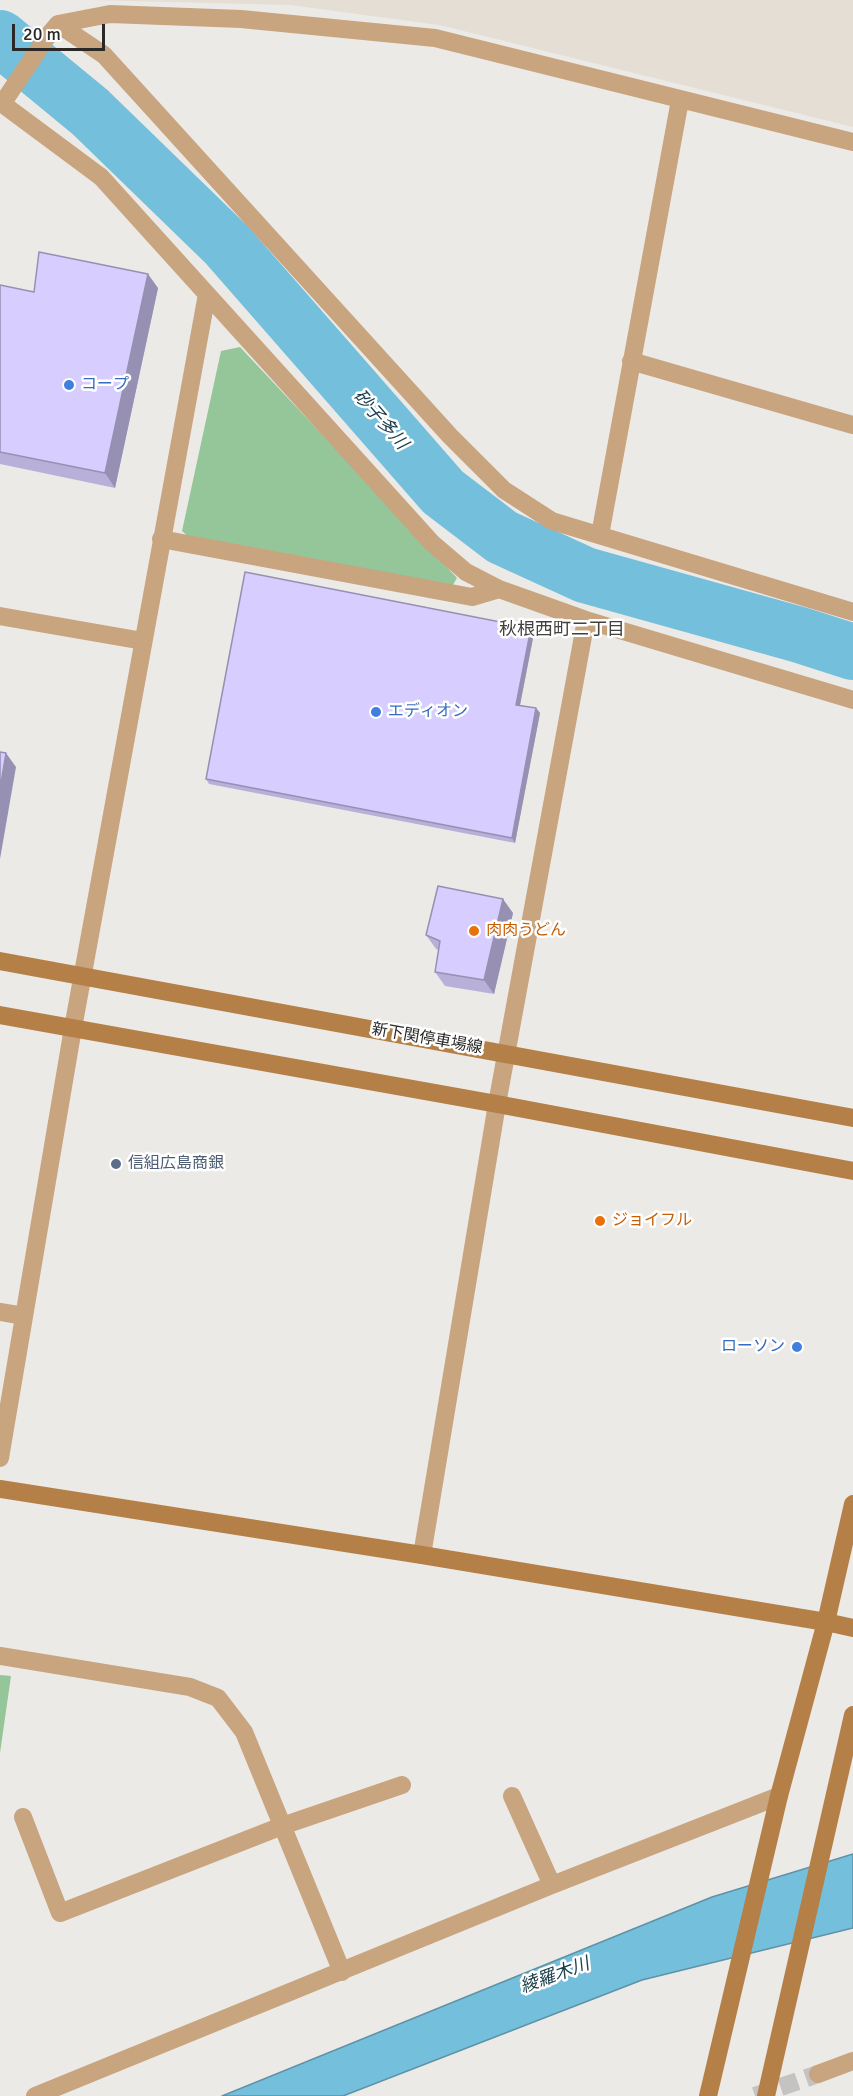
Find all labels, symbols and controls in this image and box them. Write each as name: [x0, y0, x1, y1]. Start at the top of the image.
scale bar: [15, 12, 108, 50]
text: 20 m: [23, 23, 61, 45]
place label: コープ: [81, 375, 129, 395]
marker: コープ: [62, 378, 76, 392]
water label: 砂子多川: [348, 386, 412, 454]
district label: 秋根西町二丁目: [499, 619, 625, 641]
place label: エディオン: [388, 702, 468, 722]
marker: エディオン: [369, 705, 383, 719]
place label: 肉肉うどん: [486, 921, 566, 941]
marker: 肉肉うどん: [467, 924, 481, 938]
street label: 新下関停車場線: [370, 1020, 484, 1058]
place label: 信組広島商銀: [128, 1154, 224, 1174]
marker: 信組広島商銀: [109, 1157, 123, 1171]
place label: ジョイフル: [612, 1211, 692, 1231]
marker: ジョイフル: [593, 1214, 607, 1228]
place label: ローソン: [721, 1337, 785, 1357]
marker: ローソン: [790, 1340, 804, 1354]
water label: 綾羅木川: [517, 1954, 593, 1998]

